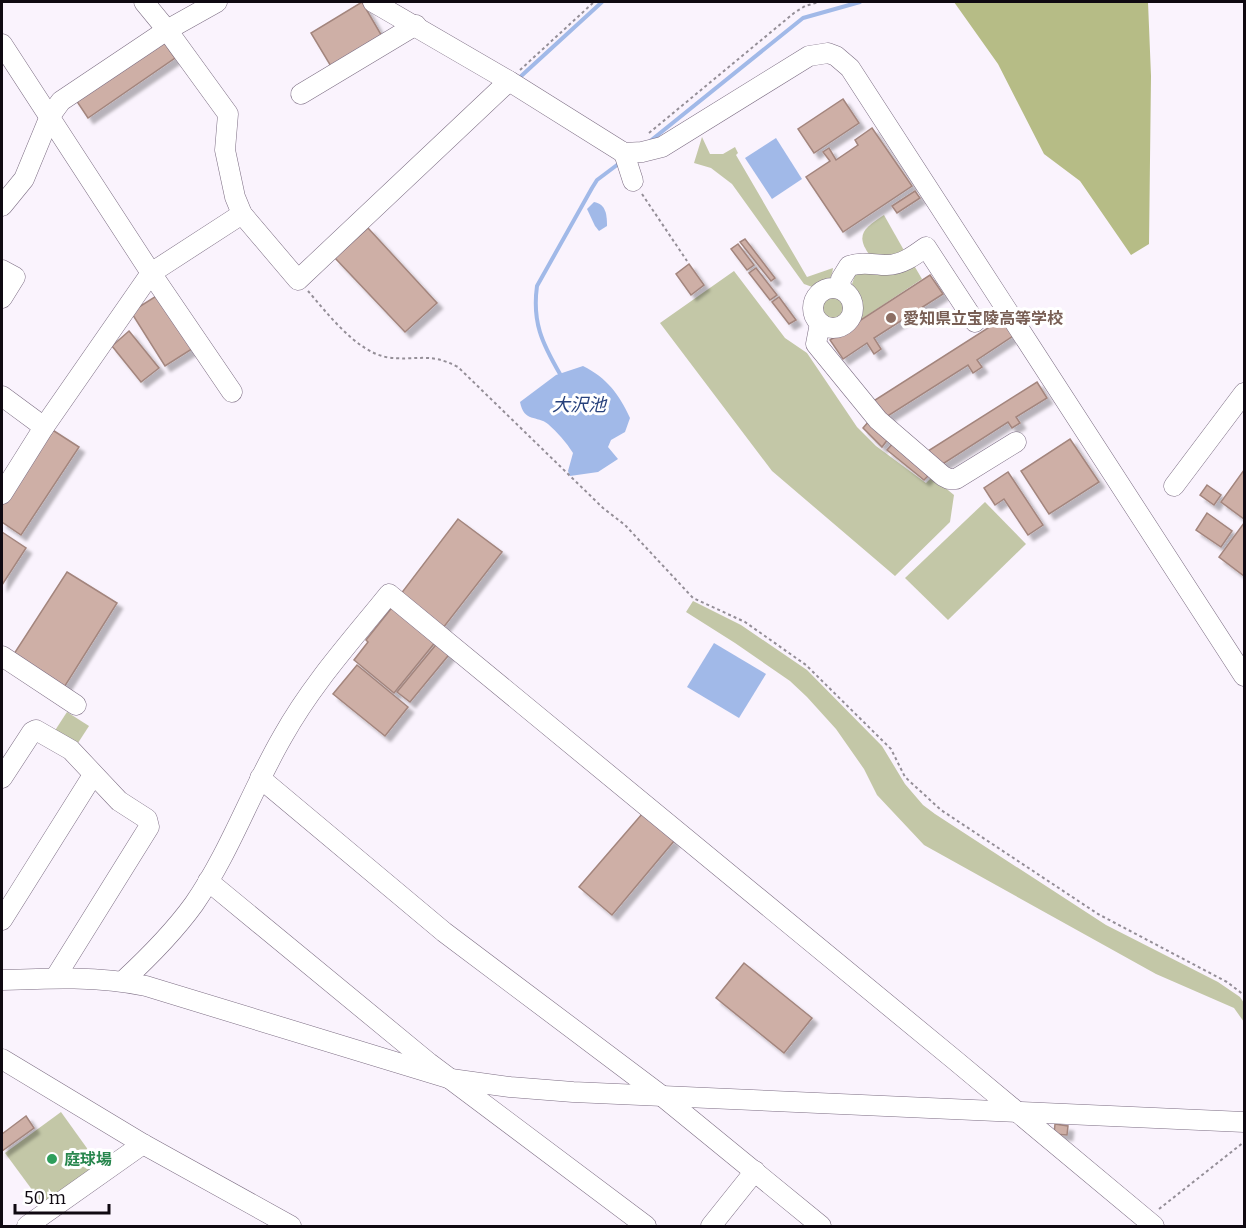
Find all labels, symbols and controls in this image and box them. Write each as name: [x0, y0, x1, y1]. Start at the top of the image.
place label: 愛知県立宝陵高等学校: [903, 309, 1063, 328]
marker: 愛知県立宝陵高等学校: [884, 311, 898, 325]
water label: 大沢池: [552, 394, 608, 416]
place label: 庭球場: [64, 1150, 112, 1169]
marker: 庭球場: [45, 1152, 59, 1166]
scale bar: [15, 1177, 110, 1215]
text: 50 m: [24, 1187, 66, 1209]

